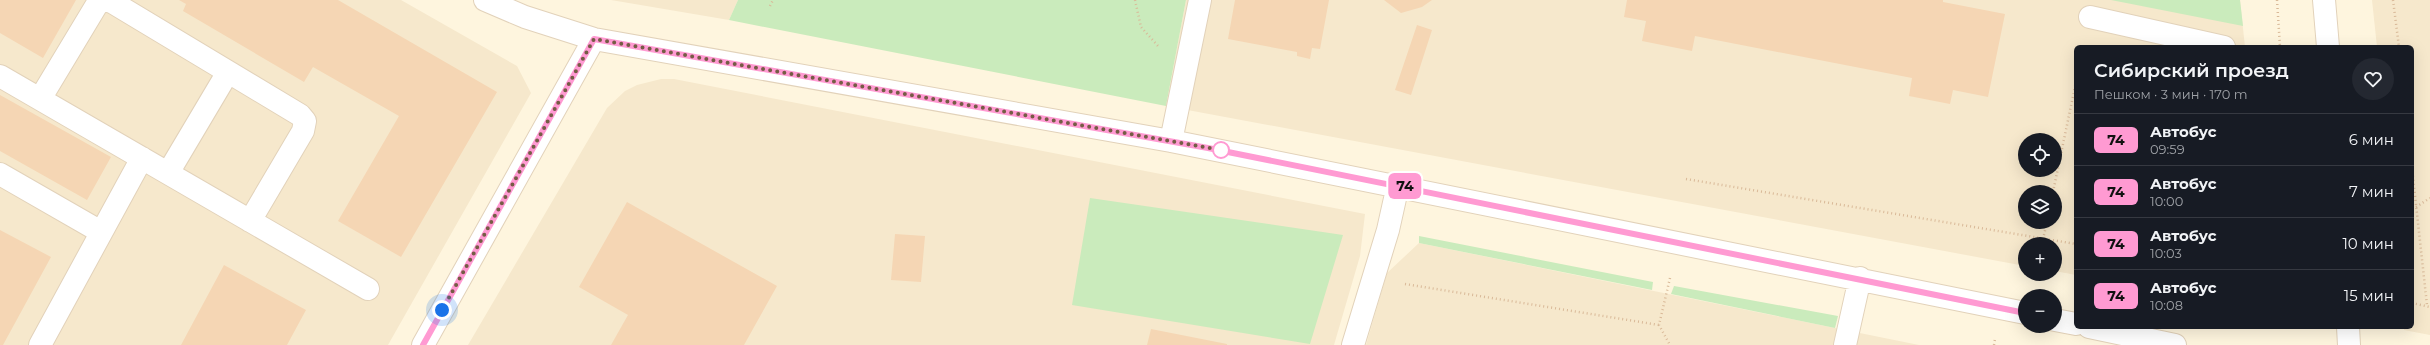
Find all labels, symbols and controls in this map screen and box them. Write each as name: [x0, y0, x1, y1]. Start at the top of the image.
button: heart: [2352, 58, 2394, 100]
text: Сибирский проезд: [2094, 59, 2289, 82]
text: Пешком · 3 мин · 170 m: [2094, 86, 2248, 102]
text: Автобус: [2150, 122, 2217, 141]
text: 6 мин: [2349, 130, 2394, 149]
text: 74: [2107, 131, 2125, 149]
map controls: [2018, 133, 2062, 333]
button: locate: [2018, 133, 2062, 177]
unlabelled marker: [1212, 141, 1230, 159]
text: 09:59: [2150, 141, 2185, 157]
line badge: 74: [1387, 173, 1423, 199]
text: Автобус: [2150, 174, 2217, 193]
text: 74: [1396, 177, 1414, 195]
text: 7 мин: [2349, 182, 2394, 201]
text: 74: [2107, 183, 2125, 201]
button: layers: [2018, 185, 2062, 229]
text: 10:00: [2150, 193, 2183, 209]
text: Автобус: [2150, 226, 2217, 245]
text: 10 мин: [2342, 234, 2394, 253]
text: 74: [2107, 235, 2125, 253]
button: +: [2018, 237, 2062, 281]
text: 10:03: [2150, 245, 2182, 261]
text: Автобус: [2150, 278, 2217, 297]
text: 15 мин: [2344, 286, 2394, 305]
text: 74: [2107, 287, 2125, 305]
button: −: [2018, 289, 2062, 333]
text: 10:08: [2150, 297, 2183, 313]
your location: [432, 300, 452, 320]

